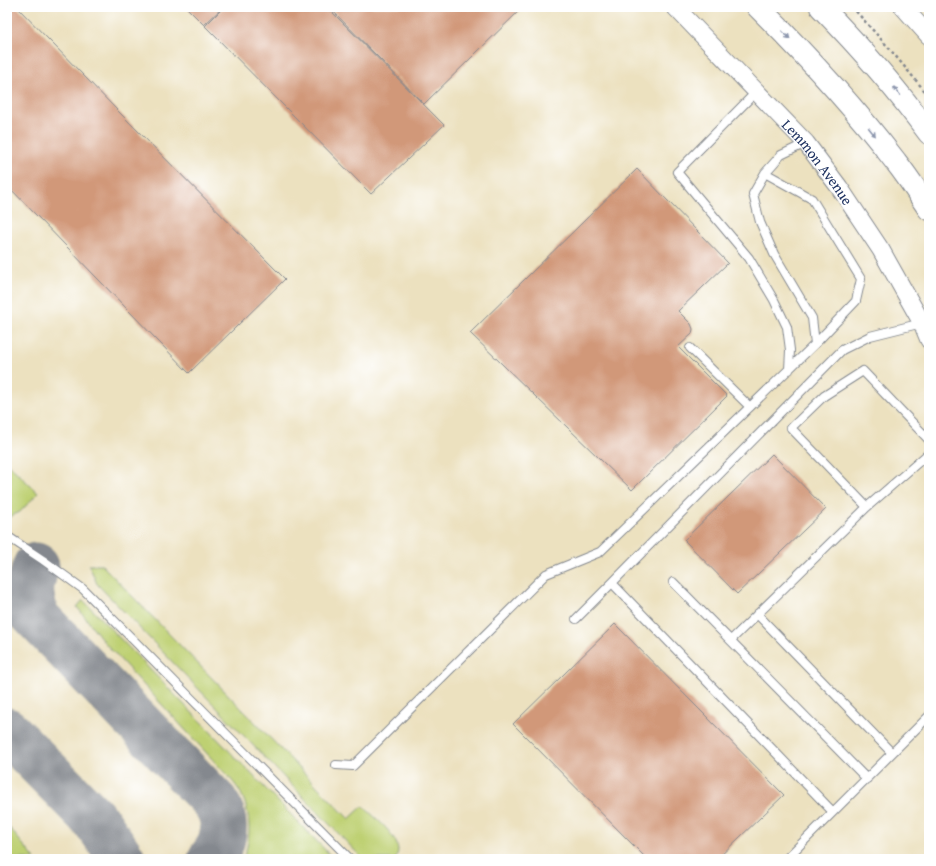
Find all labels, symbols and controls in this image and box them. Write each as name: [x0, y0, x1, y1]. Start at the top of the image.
one-way arrow: [781, 30, 790, 40]
one-way arrow: [892, 86, 901, 97]
street label: Lemmon Avenue: [778, 114, 858, 209]
one-way arrow: [868, 126, 876, 137]

